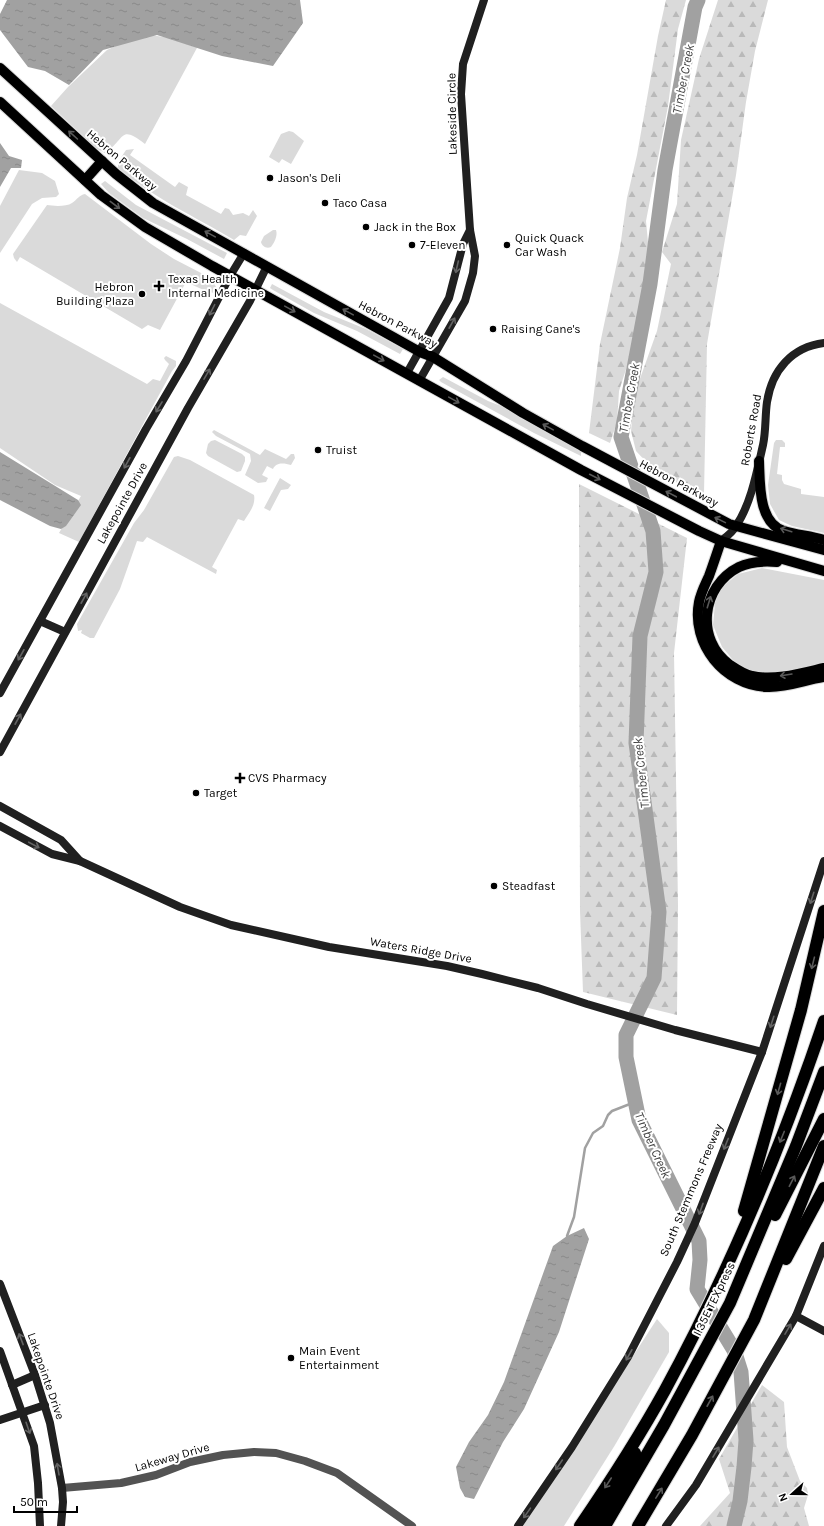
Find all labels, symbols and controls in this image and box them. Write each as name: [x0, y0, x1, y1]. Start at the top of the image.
water label: Timber Creek: [669, 42, 697, 115]
street label: Lakeside Circle: [444, 73, 460, 155]
street label: Hebron Parkway: [84, 127, 160, 194]
one-way arrow: [69, 131, 79, 140]
place label: Jason's Deli: [278, 171, 341, 185]
marker: Jason's Deli: [265, 173, 275, 183]
place label: Taco Casa: [333, 196, 387, 210]
marker: Taco Casa: [320, 198, 330, 208]
one-way arrow: [110, 201, 121, 210]
place label: Jack in the Box: [374, 220, 456, 234]
marker: Jack in the Box: [361, 222, 371, 232]
one-way arrow: [204, 230, 216, 238]
place label: Quick Quack Car Wash: [515, 231, 584, 259]
place label: 7-Eleven: [420, 238, 466, 252]
marker: 7-Eleven: [407, 240, 417, 250]
marker: Quick Quack Car Wash: [502, 240, 512, 250]
one-way arrow: [453, 260, 461, 273]
place label: Texas Health Internal Medicine: [168, 272, 264, 300]
place label: Hebron Building Plaza: [56, 280, 134, 308]
marker: Texas Health Internal Medicine: [153, 280, 165, 292]
marker: Hebron Building Plaza: [137, 289, 147, 299]
street label: Hebron Parkway: [356, 297, 440, 351]
one-way arrow: [208, 304, 215, 316]
one-way arrow: [284, 306, 296, 313]
one-way arrow: [343, 307, 355, 315]
one-way arrow: [449, 318, 457, 330]
place label: Raising Cane's: [501, 322, 581, 336]
marker: Raising Cane's: [488, 324, 498, 334]
one-way arrow: [373, 355, 385, 363]
water label: Timber Creek: [615, 362, 643, 434]
one-way arrow: [204, 368, 212, 380]
street label: Roberts Road: [738, 393, 764, 467]
one-way arrow: [447, 396, 459, 404]
one-way arrow: [154, 401, 162, 413]
one-way arrow: [542, 422, 554, 430]
place label: Truist: [326, 443, 358, 457]
marker: Truist: [313, 445, 323, 455]
street label: Hebron Parkway: [637, 456, 721, 510]
one-way arrow: [122, 457, 130, 469]
street label: Lakepointe Drive: [94, 460, 150, 546]
one-way arrow: [589, 474, 601, 482]
one-way arrow: [665, 490, 677, 497]
one-way arrow: [715, 516, 727, 523]
one-way arrow: [780, 526, 793, 533]
one-way arrow: [80, 592, 88, 604]
one-way arrow: [706, 596, 713, 609]
one-way arrow: [17, 649, 24, 661]
one-way arrow: [780, 671, 793, 679]
one-way arrow: [15, 713, 22, 725]
water label: Timber Creek: [630, 737, 652, 809]
place label: CVS Pharmacy: [248, 771, 327, 785]
marker: CVS Pharmacy: [235, 773, 245, 783]
place label: Target: [204, 786, 238, 800]
marker: Target: [191, 788, 201, 798]
one-way arrow: [28, 841, 40, 849]
place label: Steadfast: [502, 879, 556, 893]
marker: Steadfast: [489, 881, 499, 891]
one-way arrow: [808, 891, 815, 904]
street label: Waters Ridge Drive: [369, 934, 473, 966]
one-way arrow: [808, 956, 816, 969]
one-way arrow: [767, 1015, 775, 1027]
one-way arrow: [775, 1082, 782, 1095]
water label: Timber Creek: [632, 1110, 674, 1181]
street label: South Stemmons Freeway: [657, 1121, 726, 1258]
one-way arrow: [777, 1130, 785, 1142]
one-way arrow: [722, 1137, 730, 1149]
one-way arrow: [789, 1175, 796, 1187]
one-way arrow: [696, 1203, 704, 1215]
street label: I 35E TEXpress: [690, 1260, 738, 1338]
one-way arrow: [785, 1323, 793, 1335]
street label: Lakepointe Drive: [25, 1331, 67, 1421]
one-way arrow: [16, 1333, 24, 1345]
place label: Main Event Entertainment: [299, 1344, 380, 1372]
one-way arrow: [624, 1349, 632, 1361]
marker: Main Event Entertainment: [286, 1353, 296, 1363]
one-way arrow: [707, 1395, 715, 1407]
one-way arrow: [24, 1421, 32, 1433]
street label: Lakeway Drive: [133, 1440, 211, 1474]
one-way arrow: [712, 1446, 720, 1458]
one-way arrow: [555, 1460, 563, 1471]
one-way arrow: [54, 1463, 62, 1476]
north arrow: [772, 1474, 812, 1514]
one-way arrow: [604, 1477, 612, 1488]
one-way arrow: [655, 1487, 663, 1499]
scale bar: [14, 1488, 77, 1514]
text: N: [776, 1491, 791, 1503]
text: 50 m: [20, 1495, 48, 1509]
one-way arrow: [523, 1508, 531, 1519]

